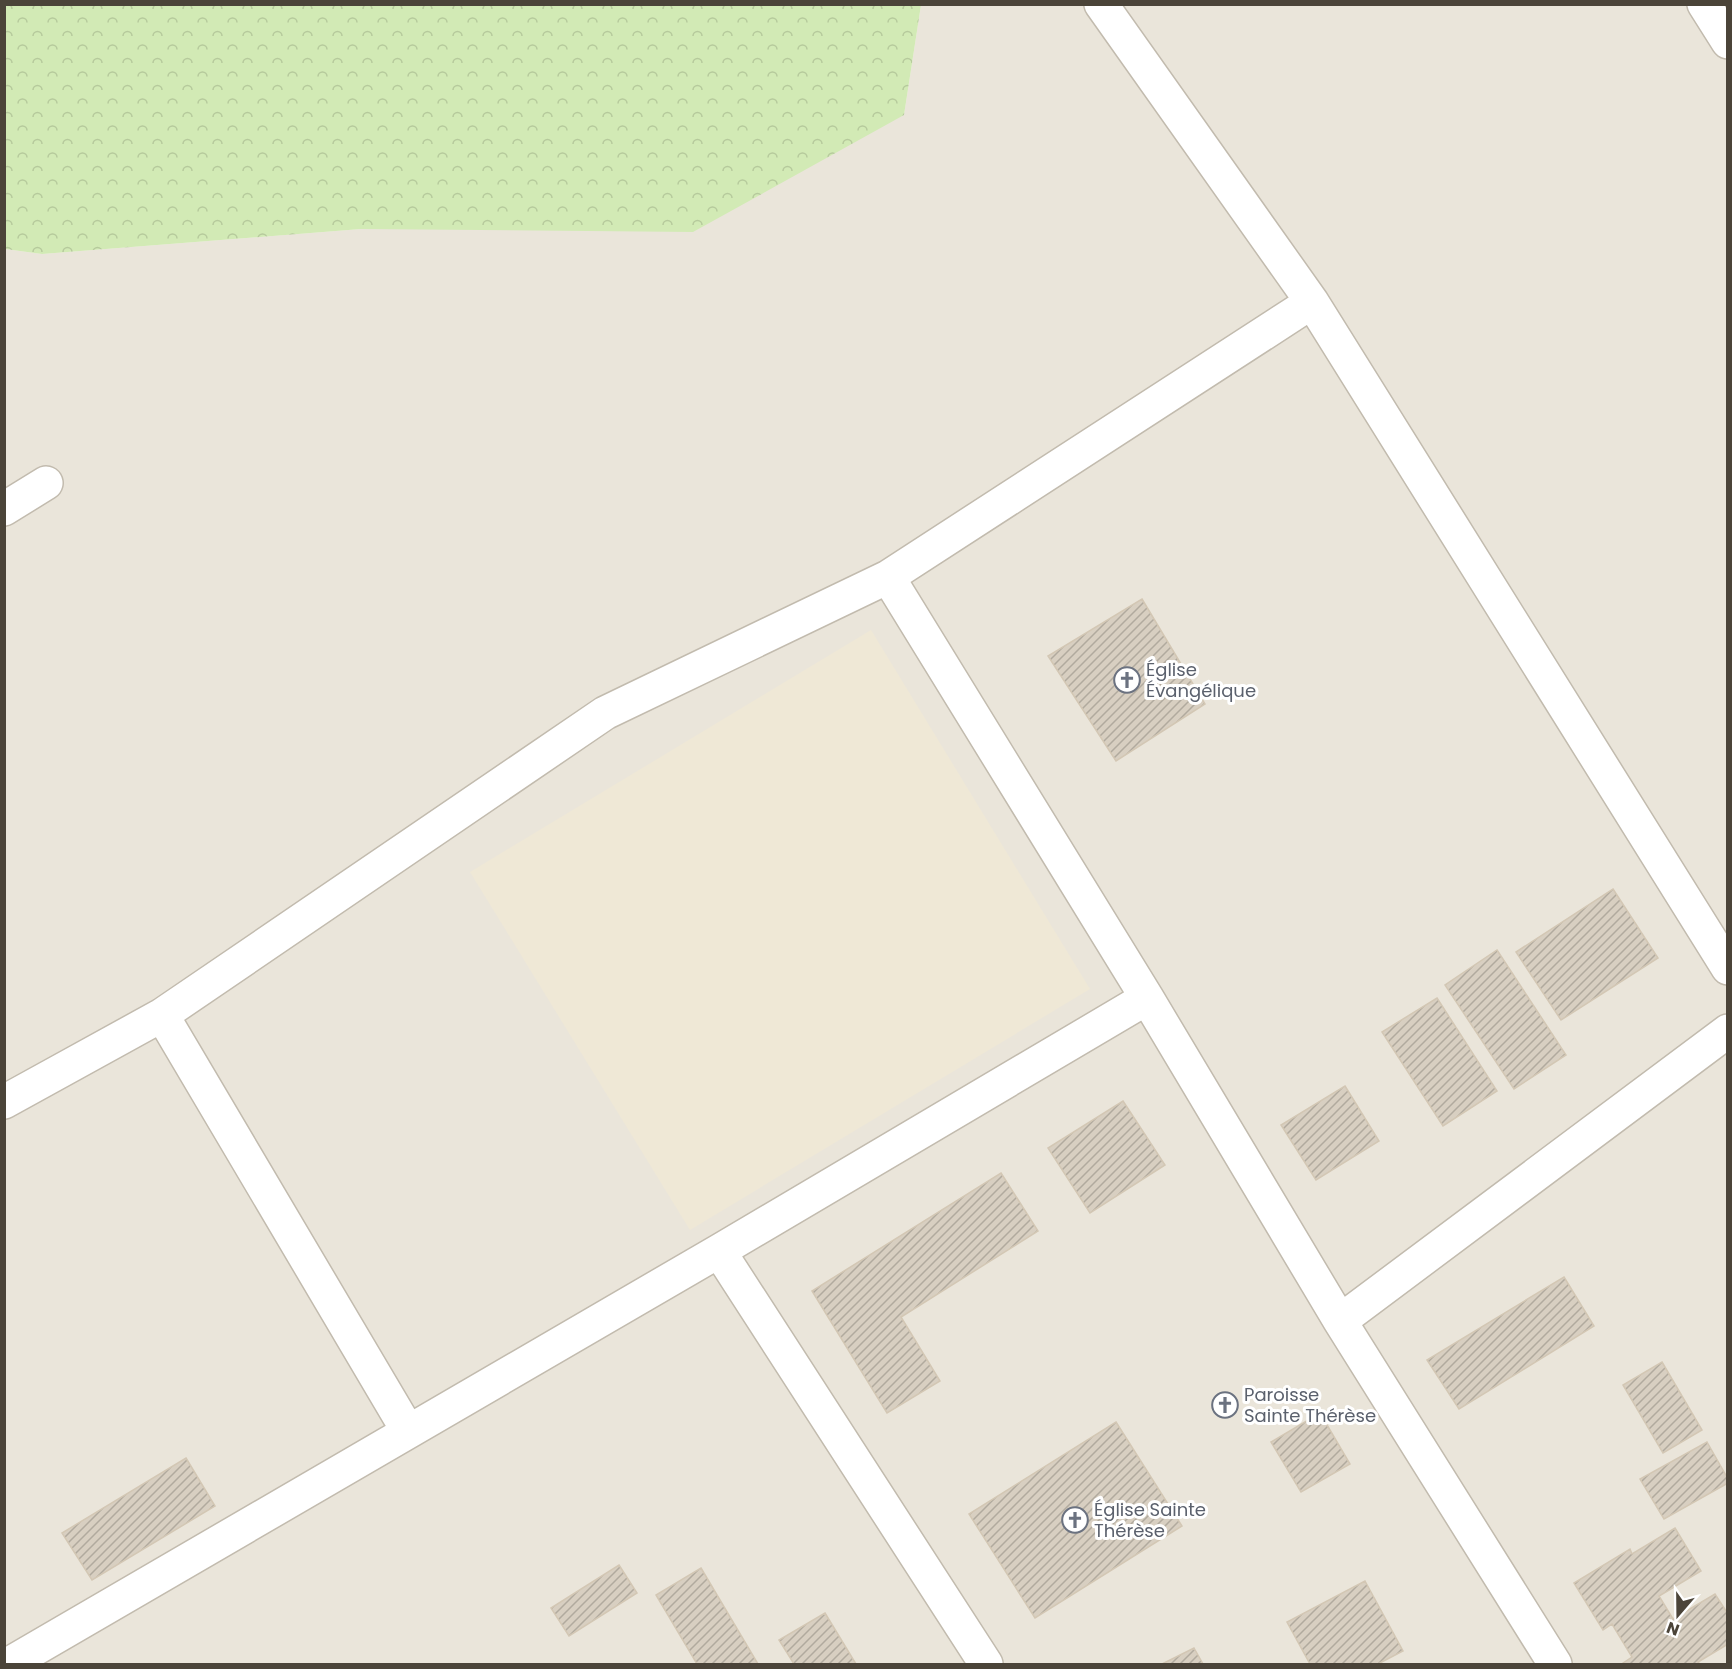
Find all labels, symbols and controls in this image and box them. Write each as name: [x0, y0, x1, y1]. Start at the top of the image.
place label: Église Évangélique: [1146, 657, 1256, 703]
church icon: Église Évangélique: [1112, 665, 1142, 695]
place label: Paroisse Sainte Thérèse: [1244, 1382, 1376, 1428]
church icon: Paroisse Sainte Thérèse: [1210, 1390, 1240, 1420]
place label: Église Sainte Thérèse: [1094, 1497, 1206, 1543]
church icon: Église Sainte Thérèse: [1060, 1505, 1090, 1535]
north arrow: [1648, 1585, 1708, 1645]
text: N: [1663, 1616, 1683, 1641]

